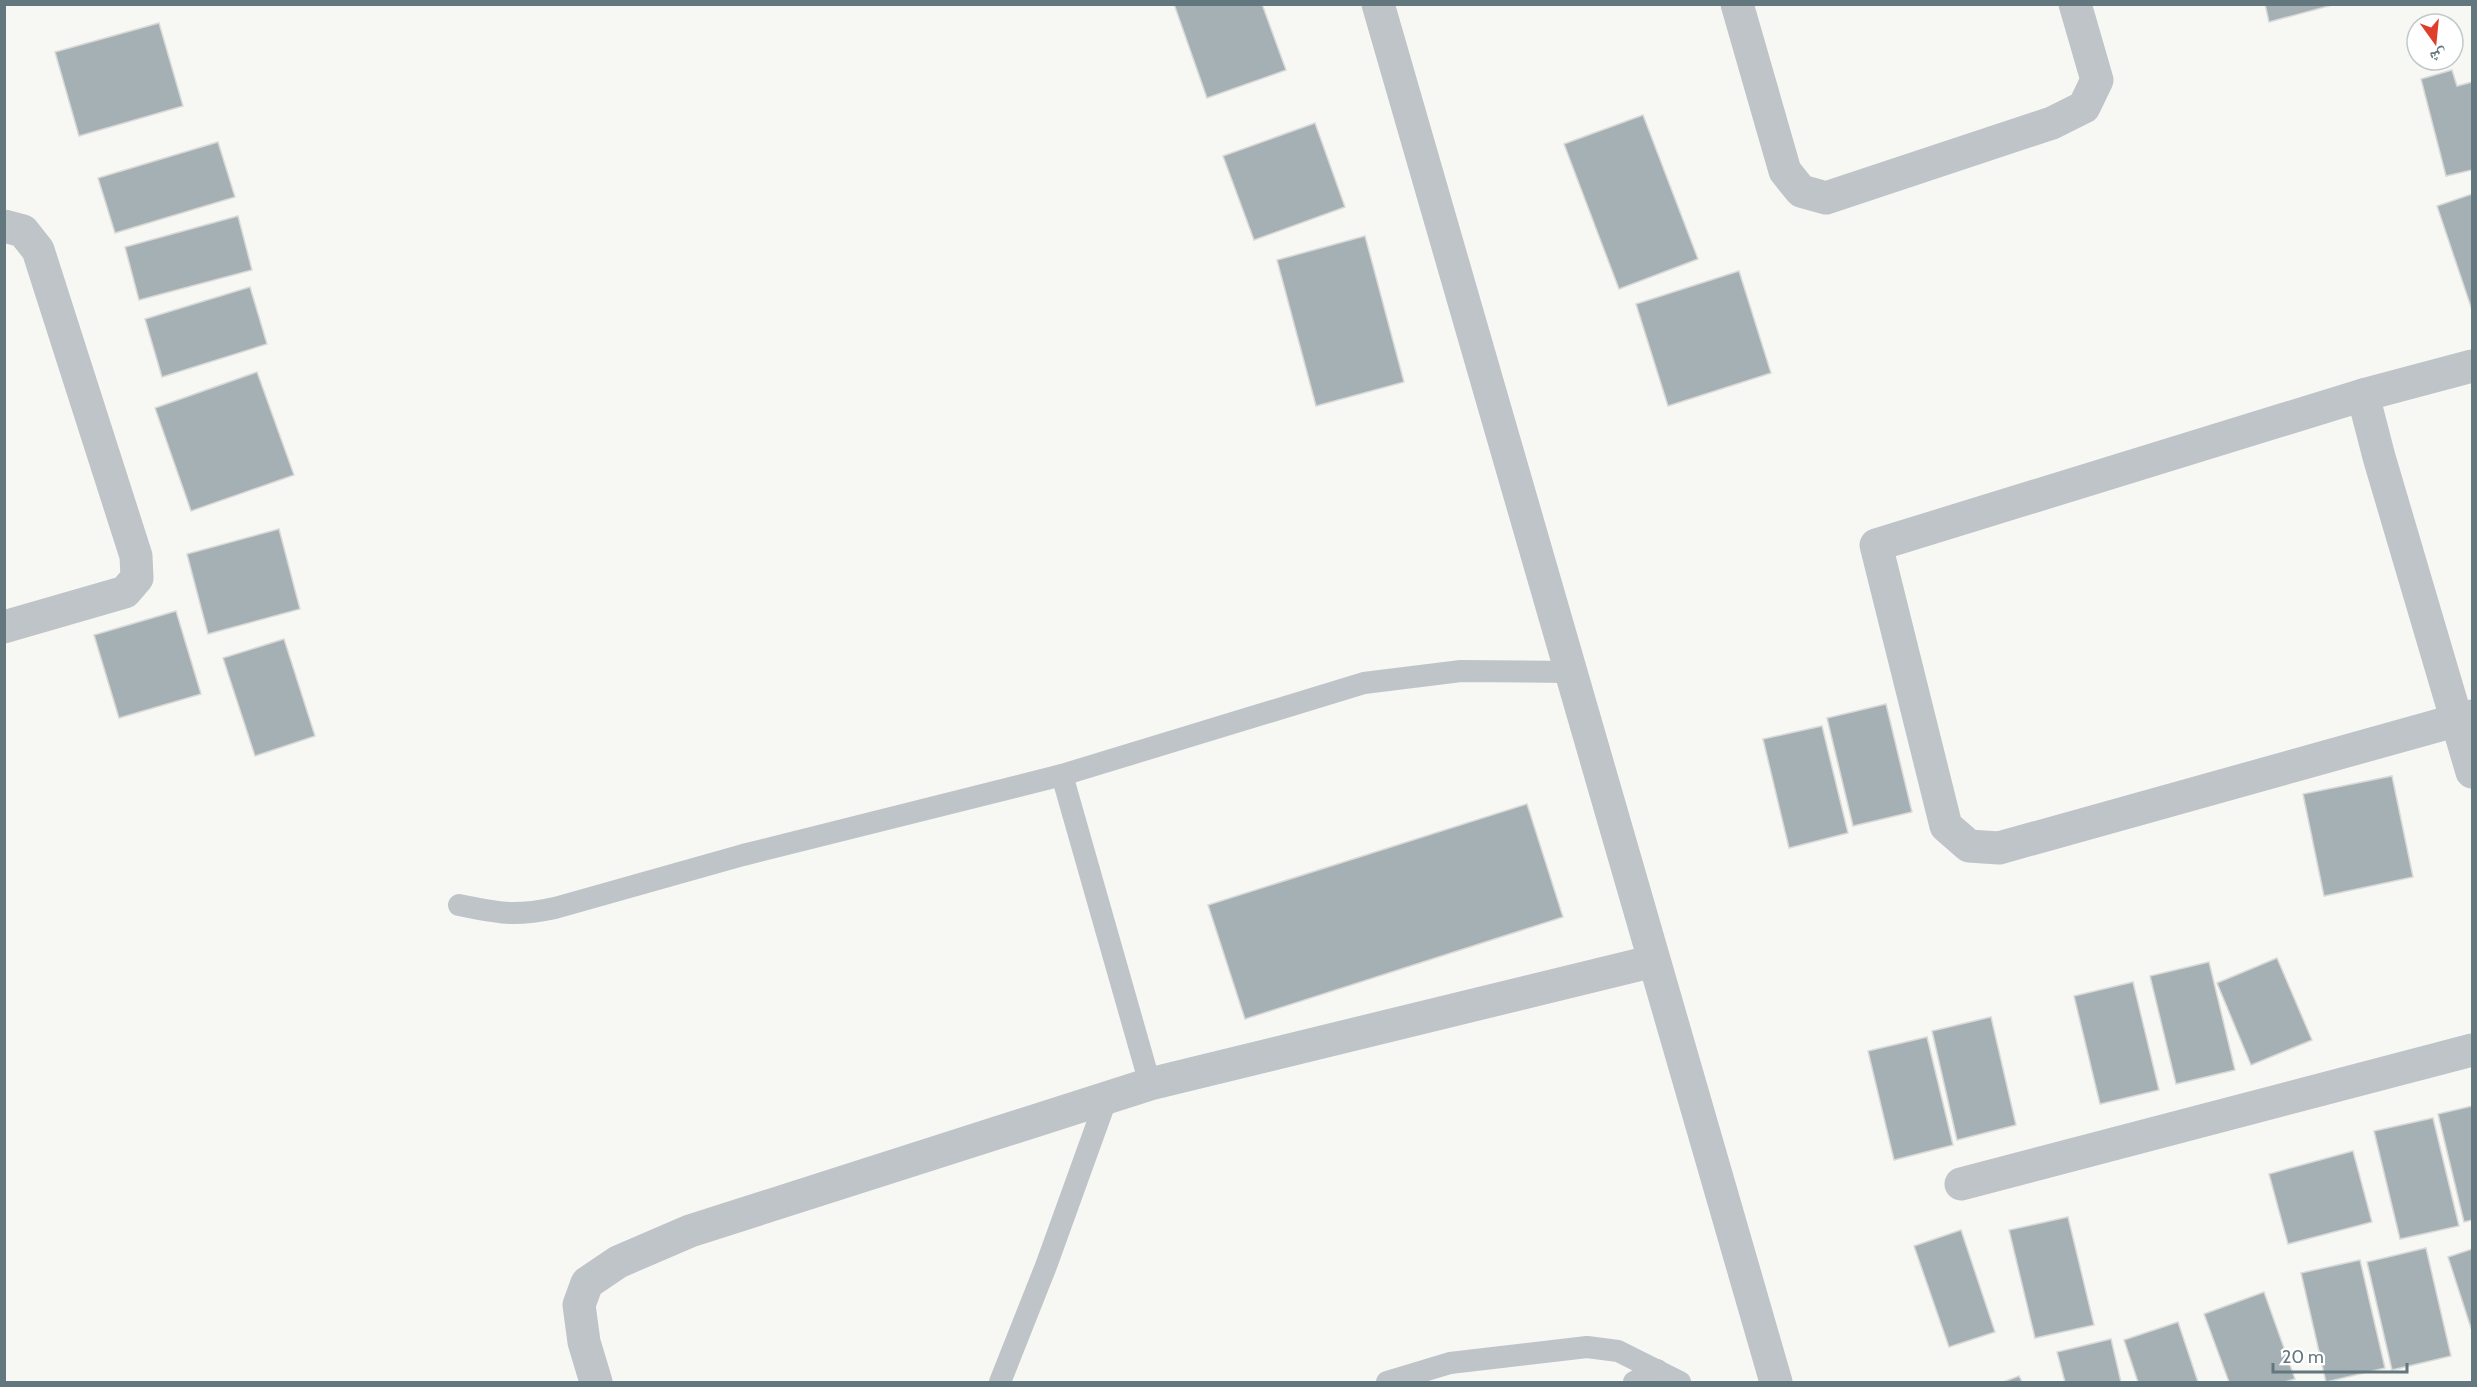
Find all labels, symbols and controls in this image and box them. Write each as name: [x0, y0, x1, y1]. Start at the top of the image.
north arrow: [2405, 12, 2465, 72]
text: ش: [2428, 45, 2449, 67]
scale bar: [2273, 1336, 2406, 1374]
text: 20 m: [2282, 1346, 2324, 1368]

